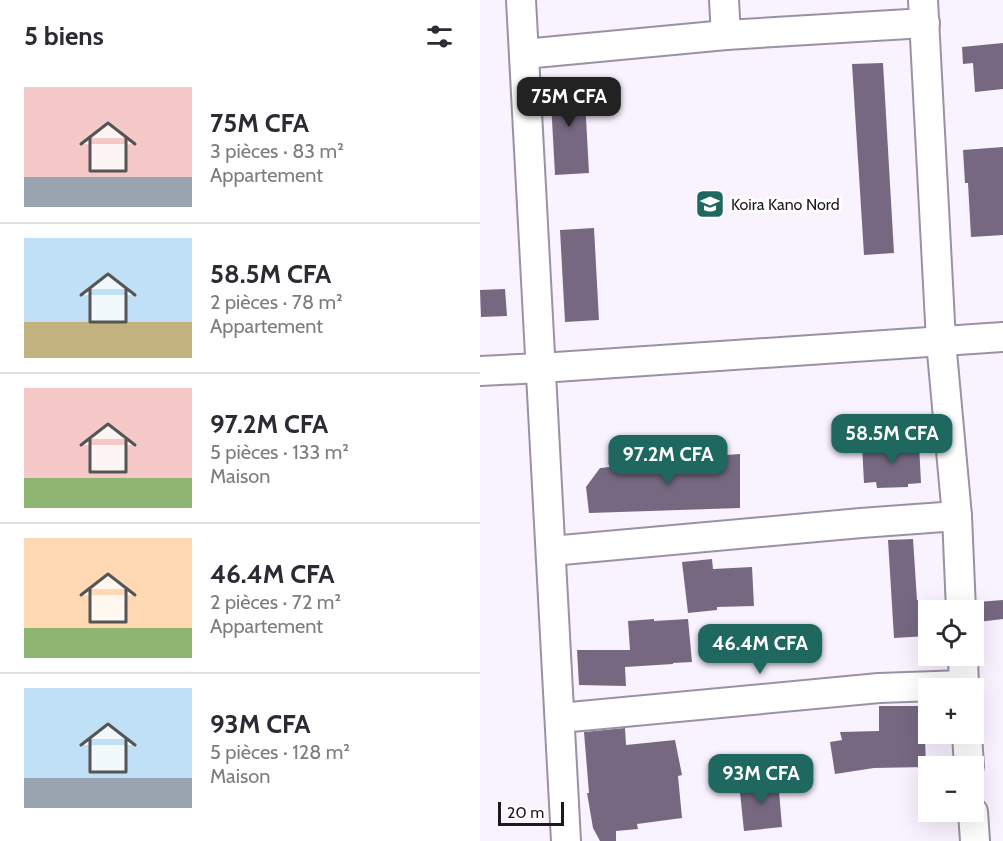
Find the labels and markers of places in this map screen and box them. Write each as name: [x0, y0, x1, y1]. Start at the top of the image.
pin: 75M CFA: [514, 77, 624, 128]
school or university icon: Koira Kano Nord: [694, 188, 726, 220]
place label: Koira Kano Nord: [731, 195, 840, 214]
pin: 58.5M CFA: [823, 414, 961, 465]
pin: 97.2M CFA: [599, 435, 737, 486]
pin: 46.4M CFA: [691, 624, 829, 675]
pin: 93M CFA: [706, 754, 816, 805]

